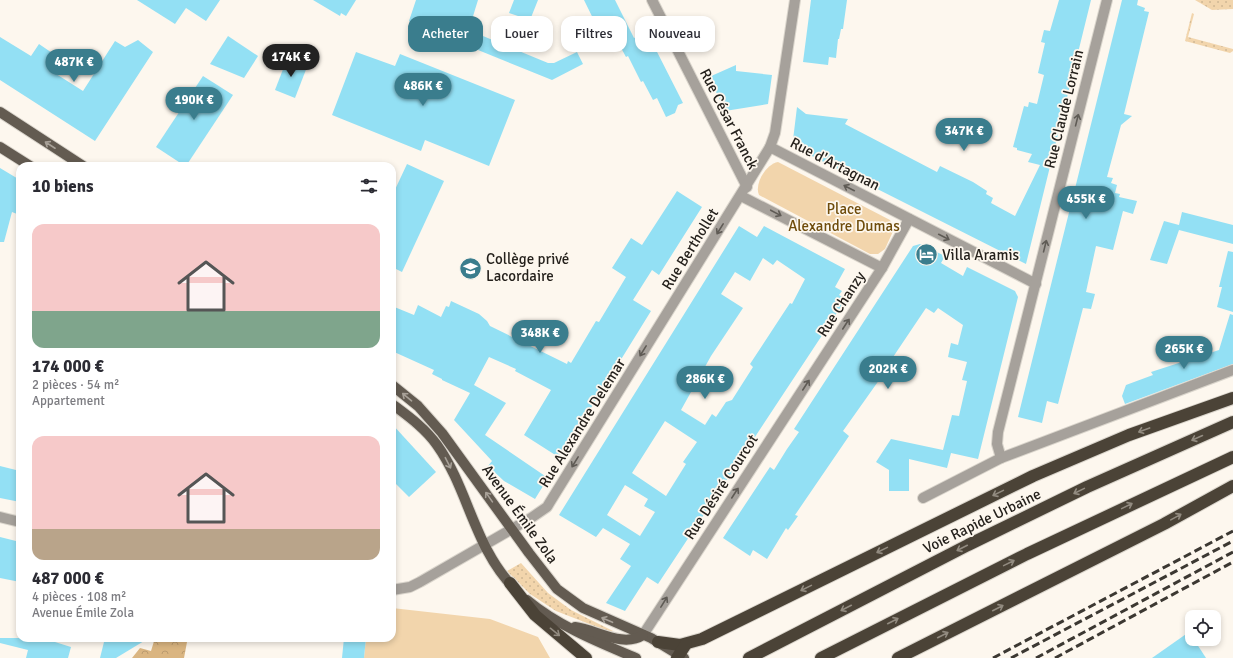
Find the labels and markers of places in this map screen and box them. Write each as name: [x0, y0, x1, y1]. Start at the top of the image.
pin: 174K €: [258, 44, 324, 78]
pin: 487K €: [41, 49, 107, 83]
pin: 486K €: [390, 73, 456, 107]
pin: 190K €: [161, 87, 227, 121]
pin: 347K €: [931, 118, 997, 152]
pin: 455K €: [1053, 186, 1119, 220]
hotel icon: Villa Aramis: [914, 242, 940, 268]
place label: Villa Aramis: [942, 246, 1019, 264]
place label: Collège privé Lacordaire: [486, 250, 569, 285]
school or university icon: Collège privé Lacordaire: [457, 255, 483, 281]
pin: 348K €: [507, 320, 573, 354]
pin: 265K €: [1151, 336, 1217, 370]
pin: 202K €: [855, 356, 921, 390]
pin: 286K €: [672, 366, 738, 400]

